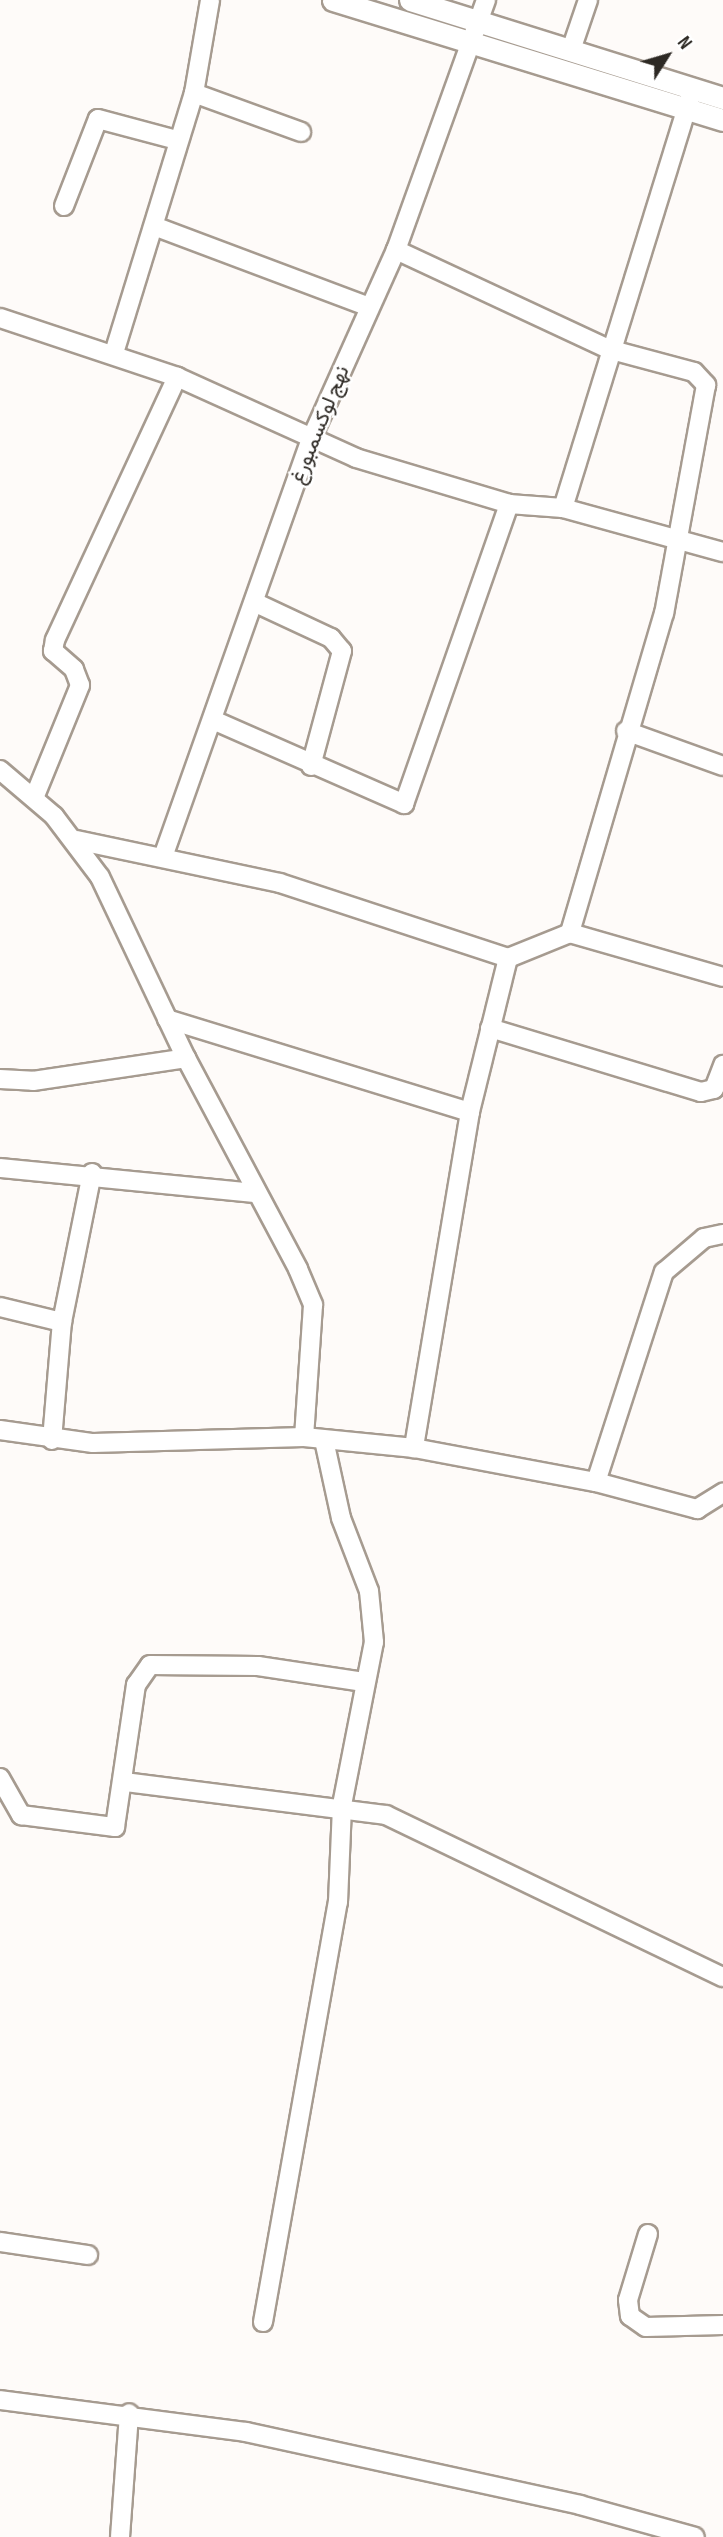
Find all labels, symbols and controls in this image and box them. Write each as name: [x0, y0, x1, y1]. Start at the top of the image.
north arrow: [632, 21, 702, 91]
text: N: [672, 32, 696, 54]
street label: نهج لوكسمبورغ: [285, 362, 355, 488]

